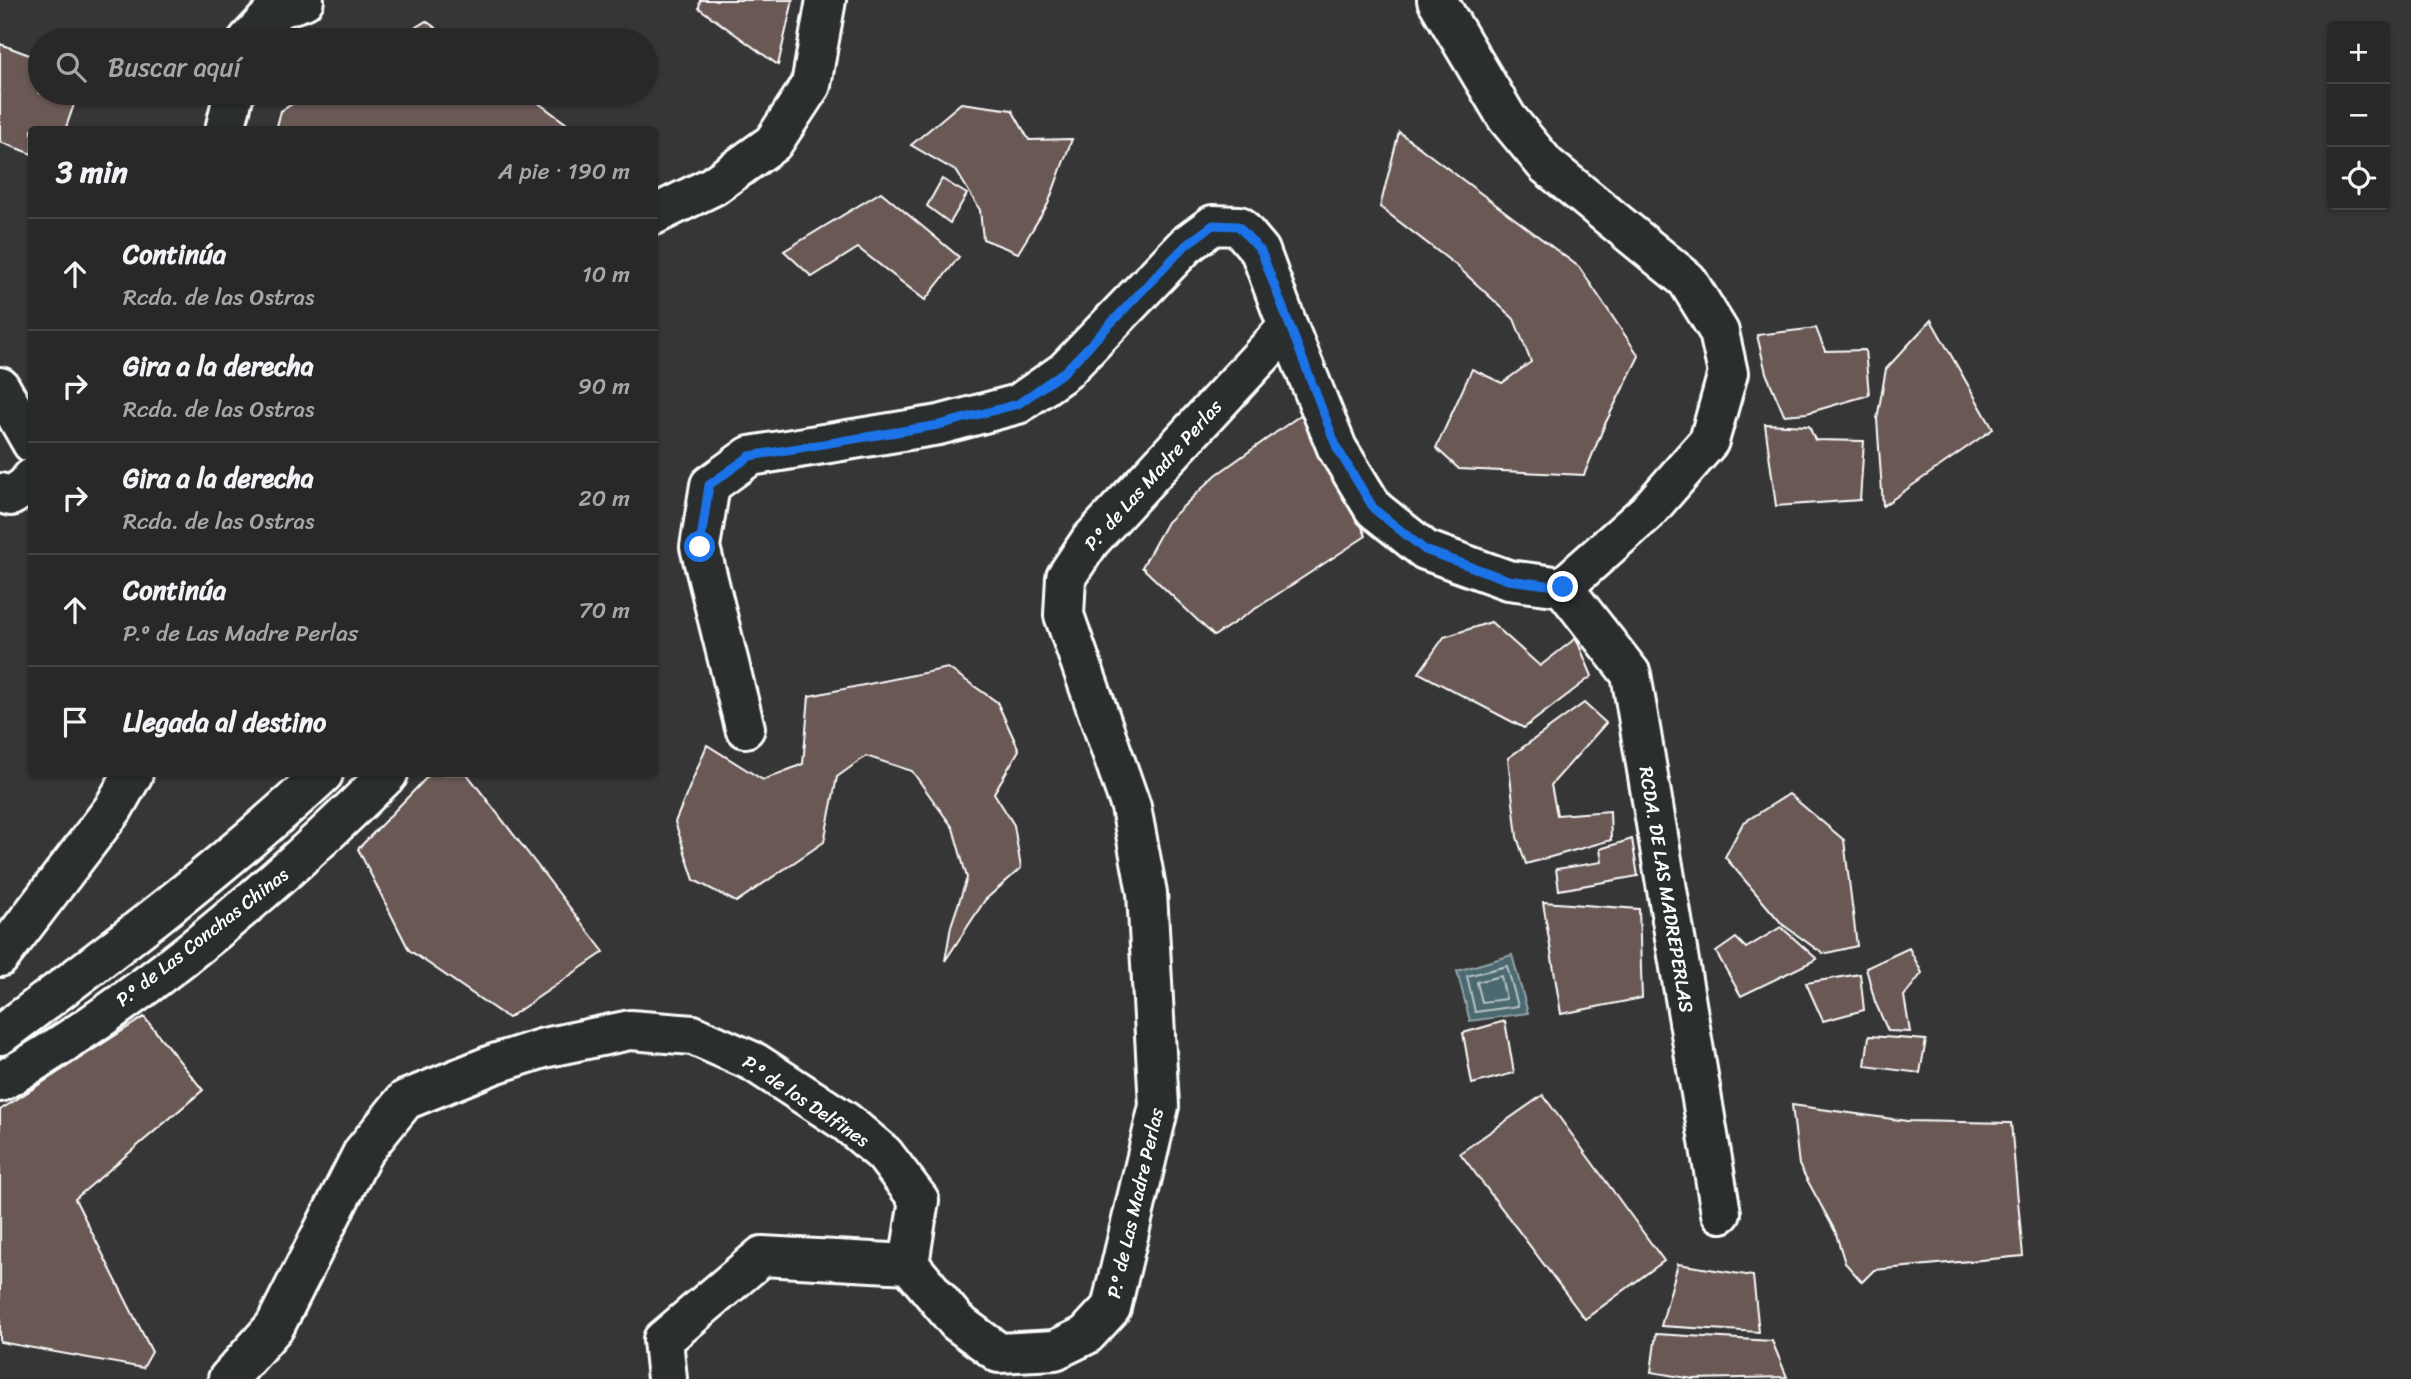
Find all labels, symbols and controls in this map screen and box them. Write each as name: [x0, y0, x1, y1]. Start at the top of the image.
map controls: [2327, 21, 2390, 210]
button: +: [2327, 21, 2390, 84]
search box: [28, 28, 658, 105]
text: Buscar aquí: [108, 44, 241, 90]
icon: search: [52, 48, 90, 86]
button: −: [2327, 84, 2390, 147]
text: 3 min: [56, 145, 128, 199]
button: locate: [2327, 147, 2390, 210]
text: A pie · 190 m: [498, 151, 630, 192]
text: Continúa: [123, 231, 226, 277]
text: 10 m: [582, 254, 630, 295]
icon: ahead: [56, 255, 94, 293]
text: Rcda. de las Ostras: [123, 277, 314, 318]
text: Gira a la derecha: [123, 343, 314, 389]
text: 90 m: [578, 366, 630, 407]
icon: right: [56, 367, 94, 405]
text: Rcda. de las Ostras: [123, 389, 314, 430]
street label: P.º de Las Madre Perlas: [1076, 391, 1231, 558]
text: Gira a la derecha: [123, 455, 314, 501]
text: 20 m: [579, 478, 630, 519]
icon: right: [56, 479, 94, 517]
text: Rcda. de las Ostras: [123, 501, 314, 542]
route start: [684, 531, 715, 562]
text: Continúa: [123, 567, 226, 613]
route end: [1547, 571, 1578, 602]
text: 70 m: [579, 590, 630, 631]
icon: ahead: [56, 591, 94, 629]
text: P.º de Las Madre Perlas: [123, 613, 358, 654]
text: Llegada al destino: [123, 699, 326, 745]
icon: arrive: [56, 703, 94, 741]
street label: RCDA. DE LAS MADREPERLAS: [1630, 764, 1704, 1015]
street label: P.º de Las Conchas Chinas: [108, 859, 296, 1015]
street label: P.º de los Delfines: [736, 1046, 877, 1156]
street label: P.º de Las Madre Perlas: [1097, 1104, 1173, 1301]

